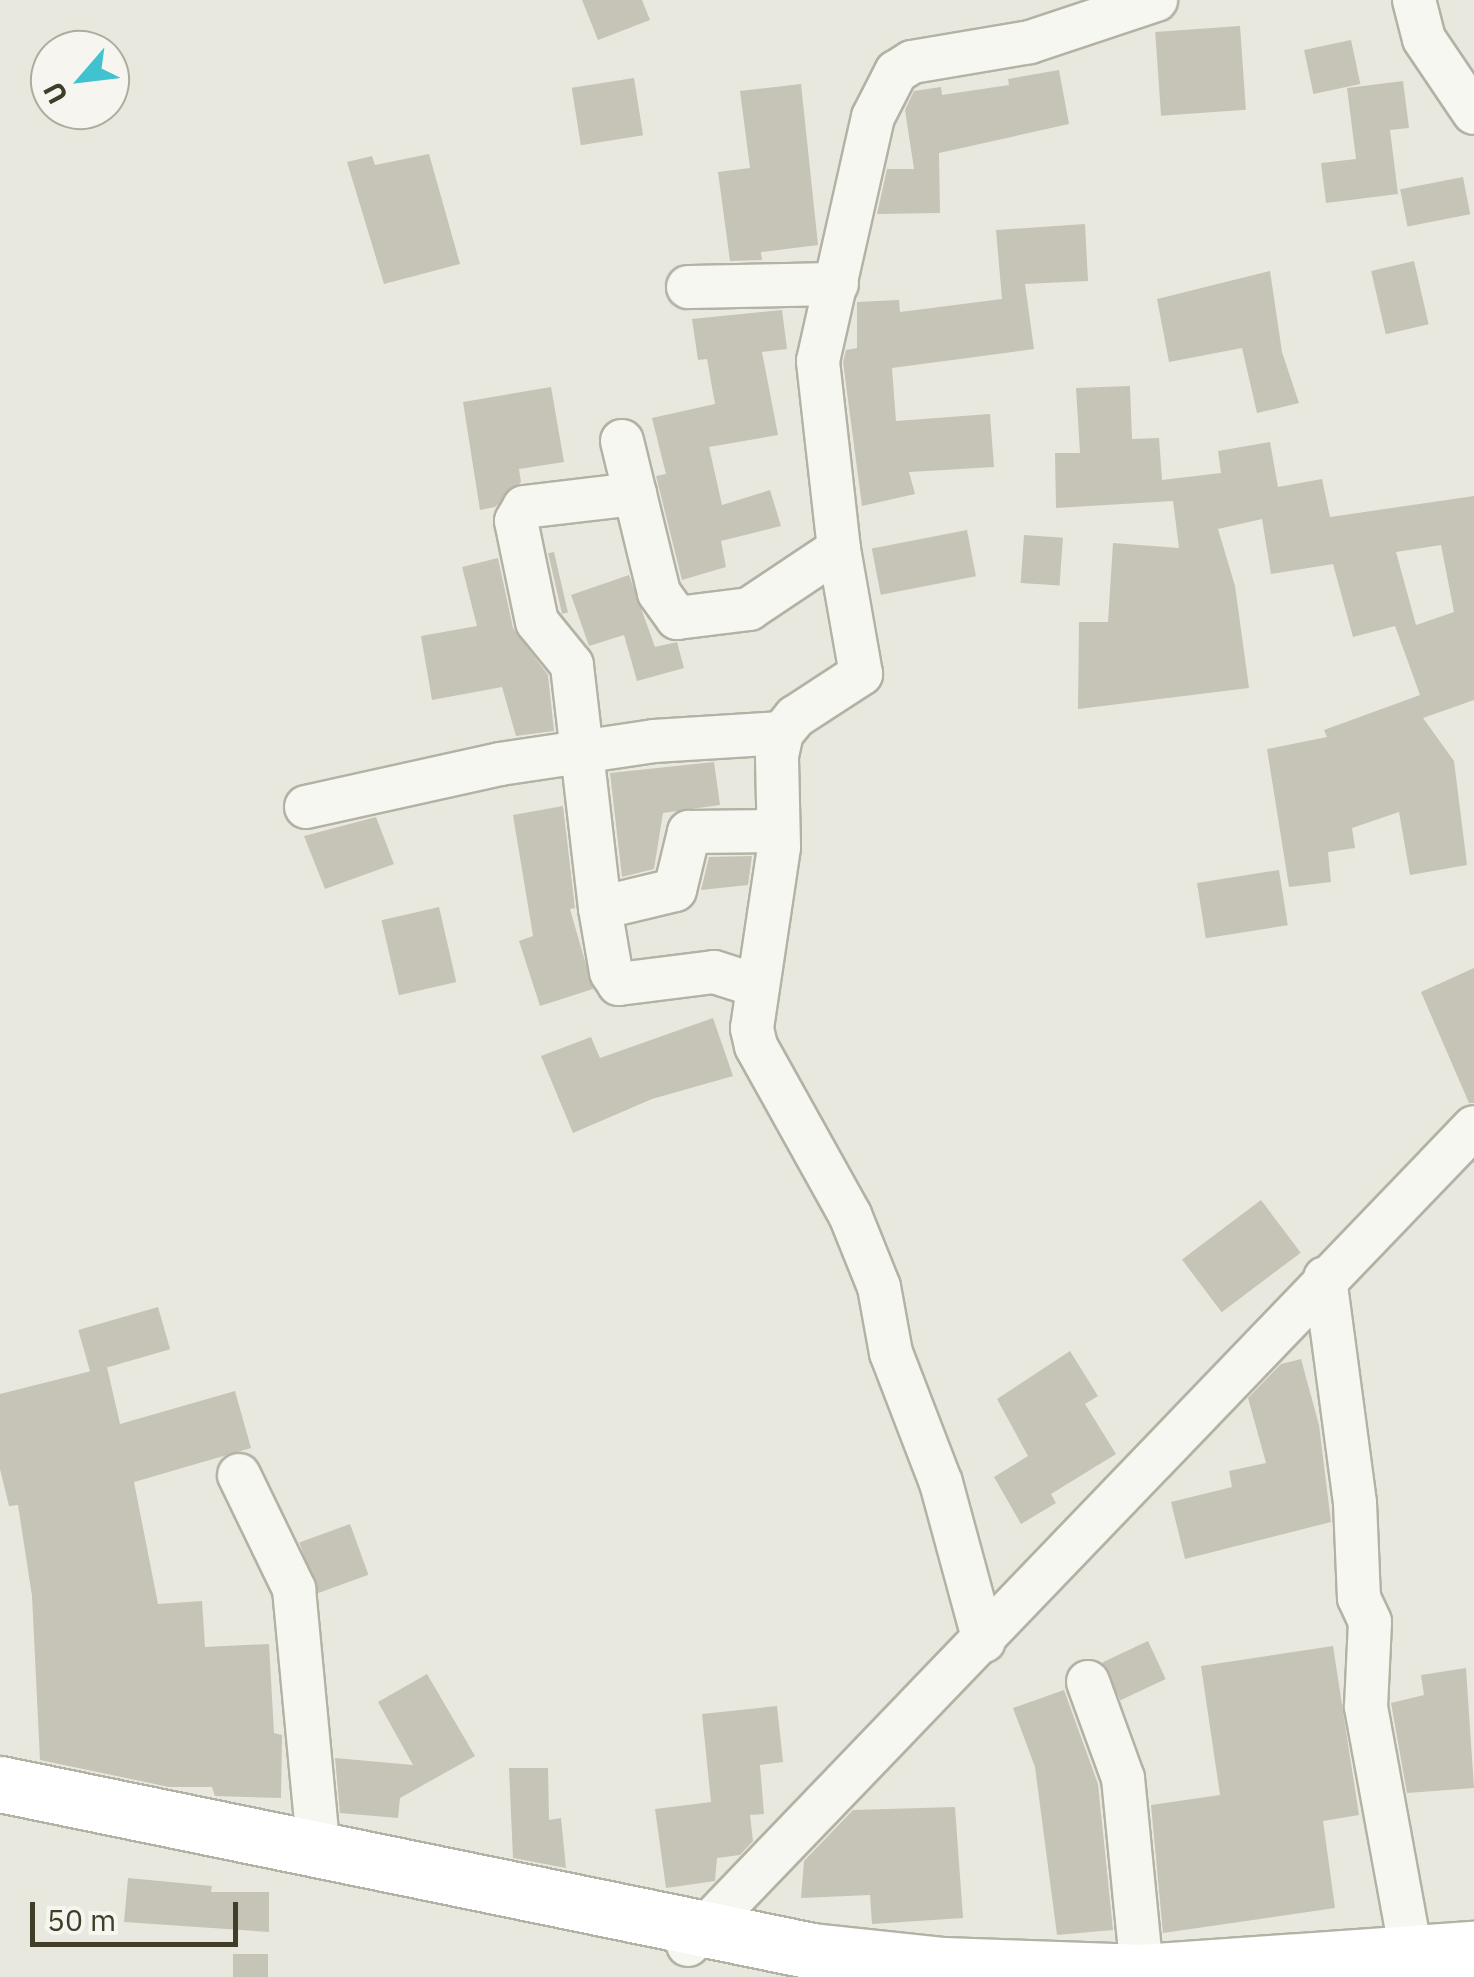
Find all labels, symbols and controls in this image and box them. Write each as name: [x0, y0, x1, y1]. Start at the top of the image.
north arrow: [30, 30, 130, 130]
text: U: [34, 76, 76, 111]
scale bar: [35, 1882, 242, 1944]
text: 50 m: [47, 1900, 116, 1939]

